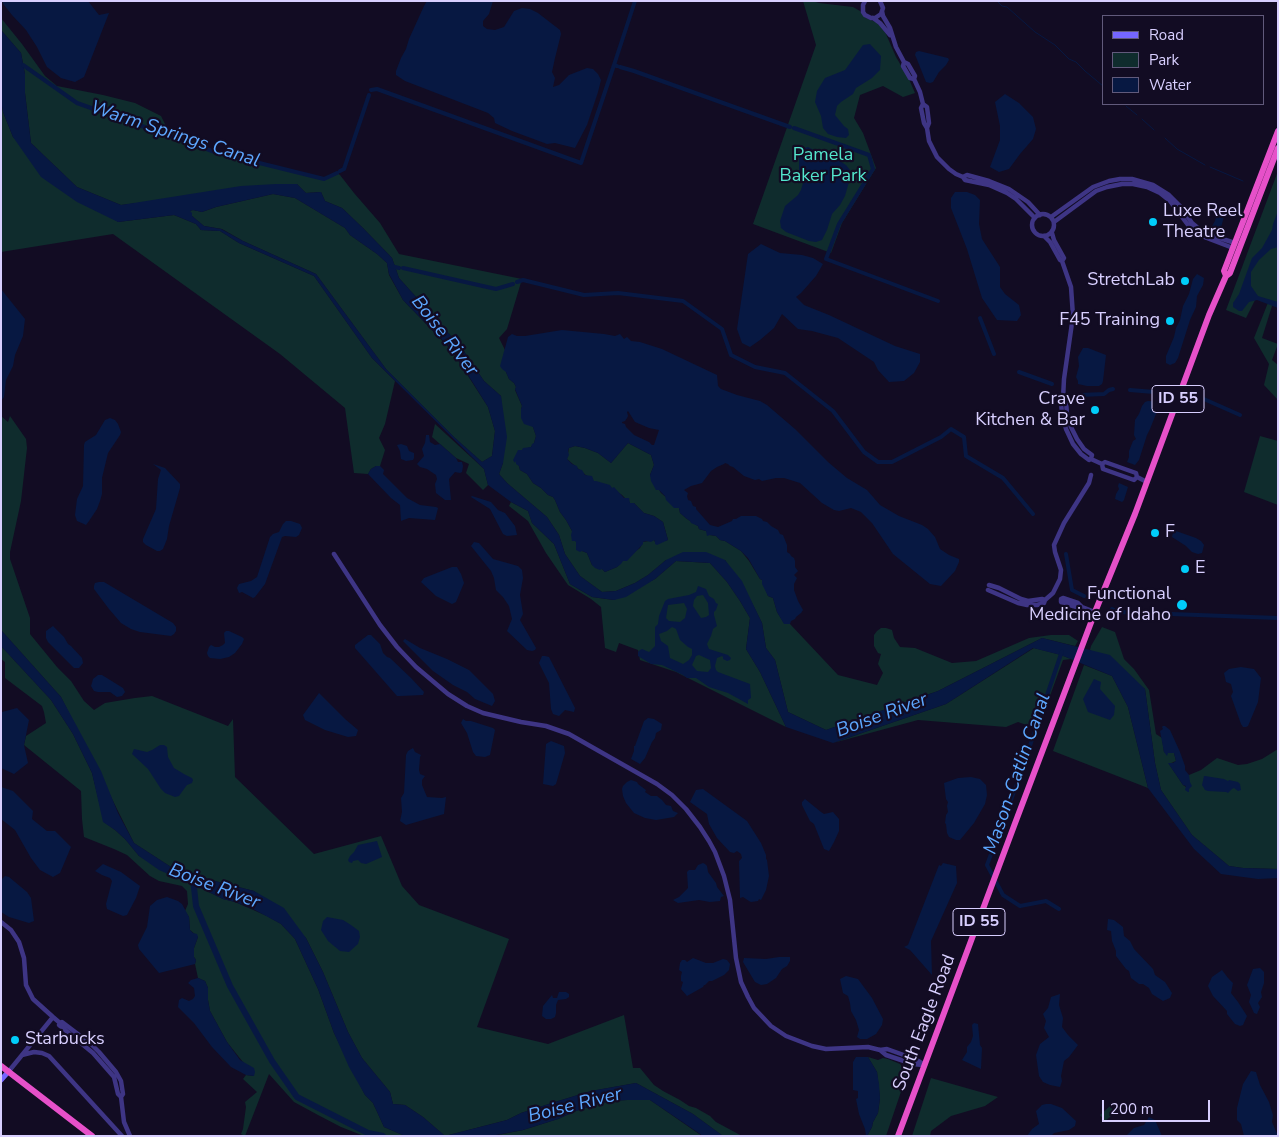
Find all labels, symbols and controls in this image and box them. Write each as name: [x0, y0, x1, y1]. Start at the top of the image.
legend: [1102, 15, 1264, 105]
text: Road: [1149, 25, 1184, 45]
text: Park: [1149, 50, 1179, 70]
text: Water: [1149, 75, 1191, 95]
water label: Warm Springs Canal: [87, 97, 263, 173]
park label: Pamela Baker Park: [779, 145, 867, 188]
place label: Luxe Reel Theatre: [1163, 201, 1242, 243]
marker: Luxe Reel Theatre: [1147, 216, 1159, 228]
place label: StretchLab: [1087, 270, 1175, 292]
marker: StretchLab: [1179, 275, 1191, 287]
water label: Boise River: [406, 291, 482, 381]
place label: F45 Training: [1059, 310, 1160, 332]
marker: F45 Training: [1164, 315, 1176, 327]
road number: ID 55: [1152, 386, 1204, 412]
place label: Crave Kitchen & Bar: [975, 389, 1085, 432]
marker: Crave Kitchen & Bar: [1089, 404, 1101, 416]
place label: F: [1165, 522, 1175, 544]
marker: F: [1149, 527, 1161, 539]
place label: E: [1195, 558, 1205, 580]
marker: E: [1179, 563, 1191, 575]
place label: Functional Medicine of Idaho: [1029, 584, 1171, 626]
marker: Functional Medicine of Idaho: [1175, 598, 1189, 612]
water label: Boise River: [833, 689, 931, 743]
water label: Mason-Catlin Canal: [980, 690, 1056, 858]
water label: Boise River: [165, 859, 263, 915]
road number: ID 55: [953, 909, 1005, 936]
street label: South Eagle Road: [889, 952, 961, 1094]
place label: Starbucks: [25, 1029, 105, 1051]
marker: Starbucks: [9, 1034, 21, 1046]
water label: Boise River: [526, 1083, 624, 1129]
scale bar: [1104, 1090, 1212, 1122]
text: 200 m: [1110, 1099, 1154, 1119]

